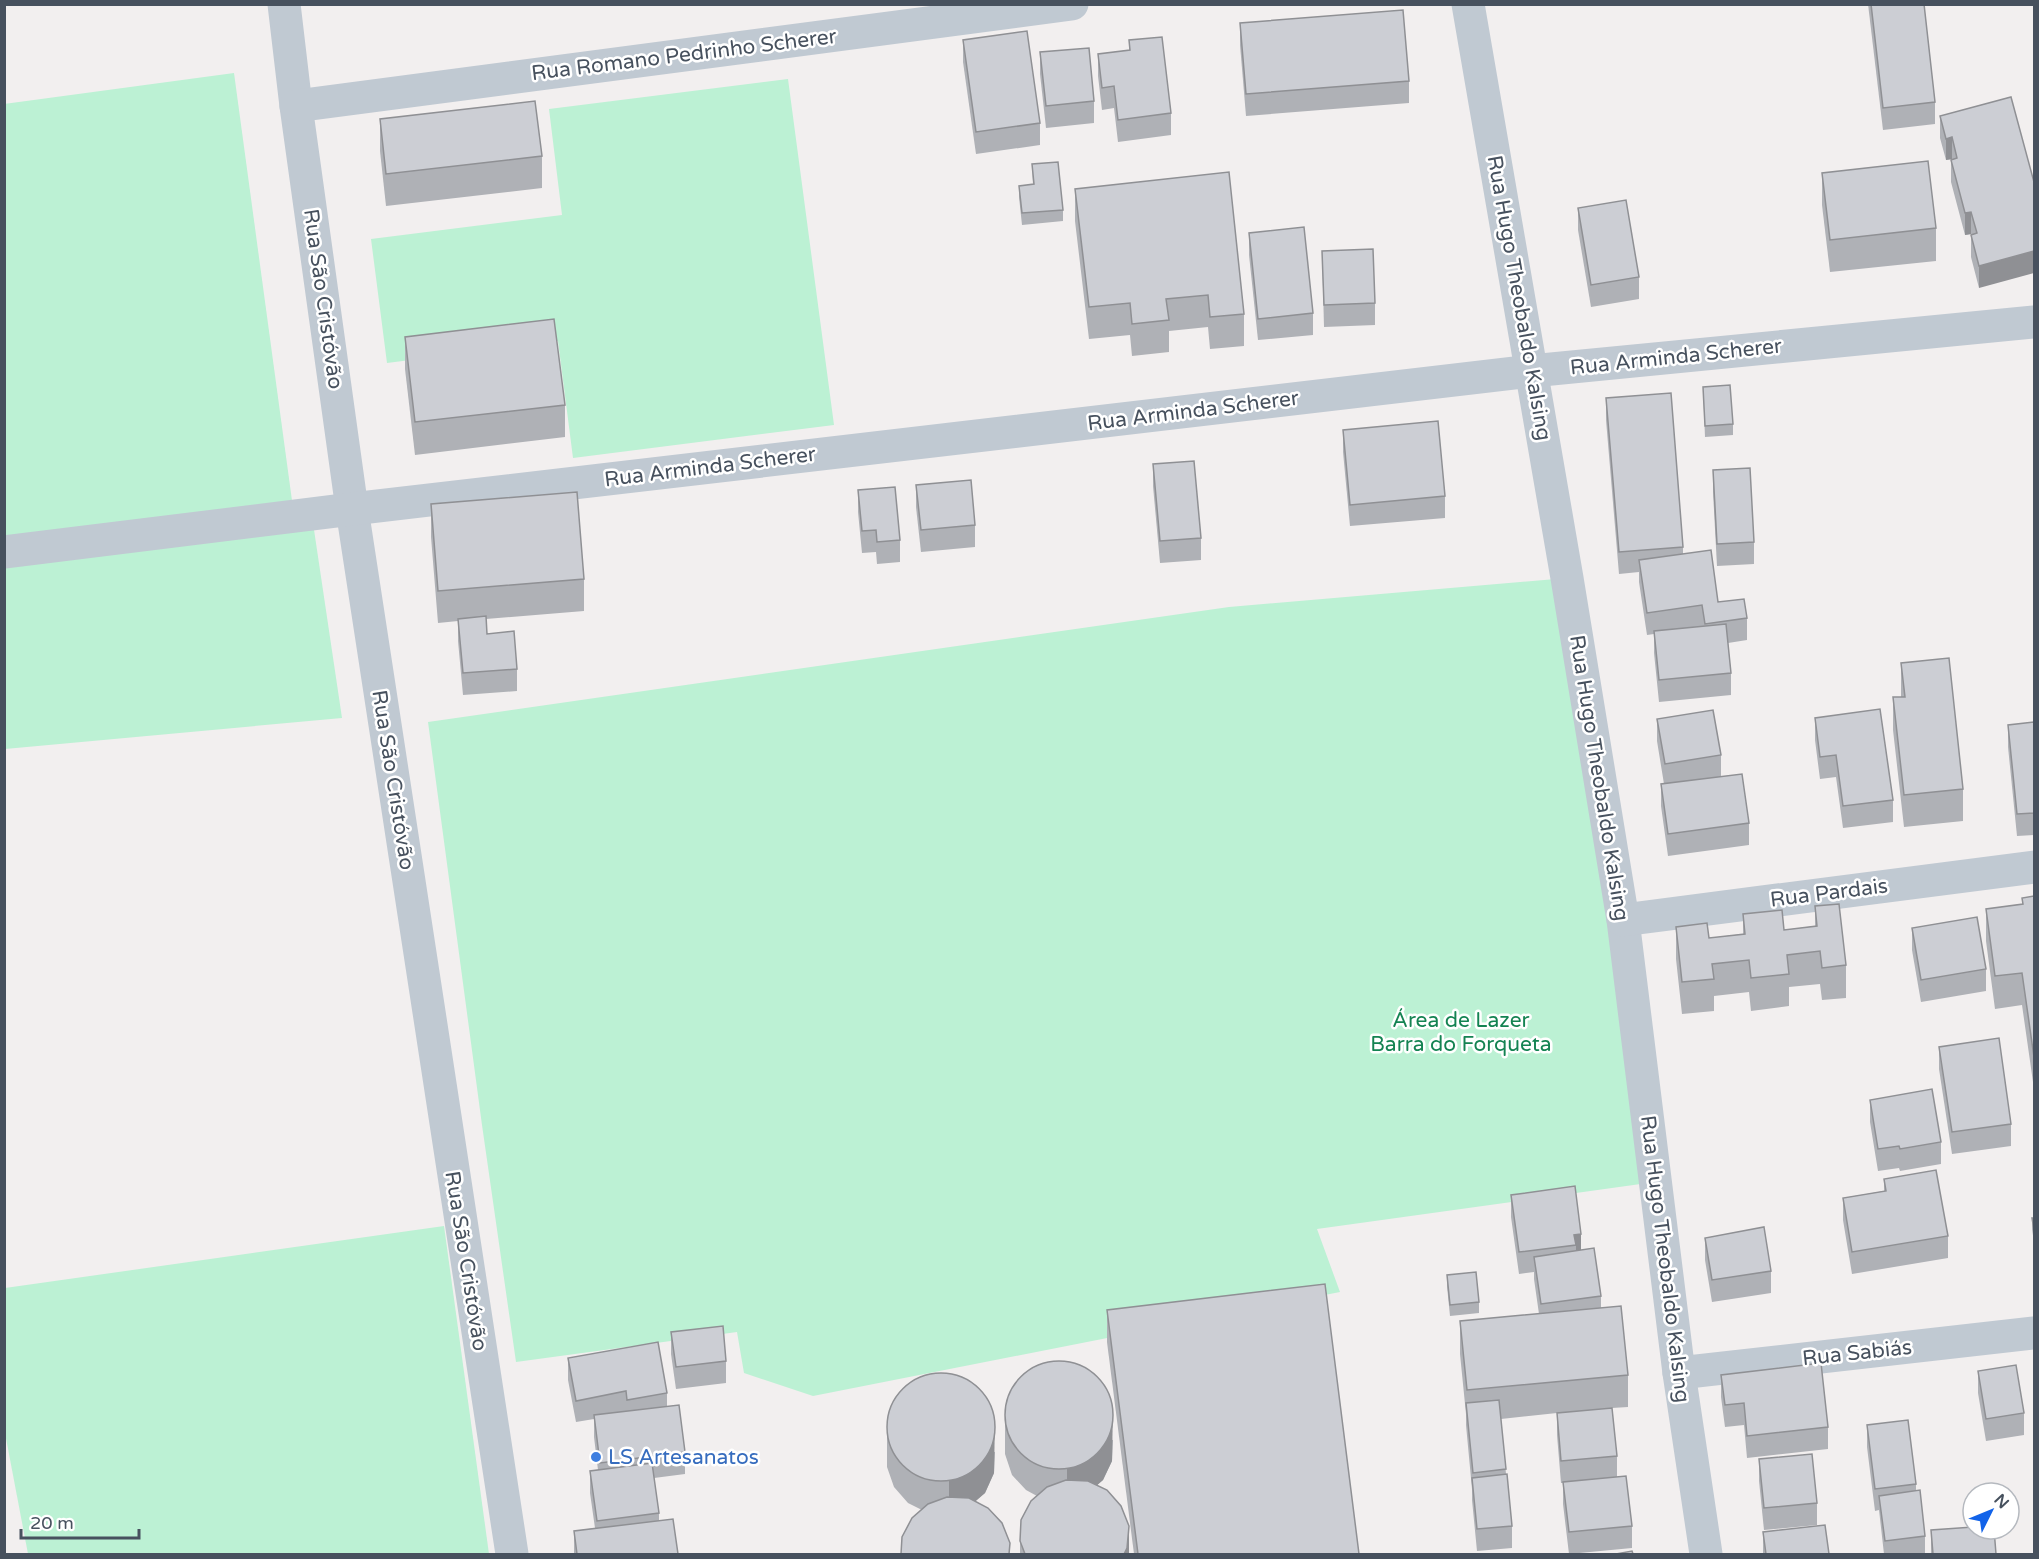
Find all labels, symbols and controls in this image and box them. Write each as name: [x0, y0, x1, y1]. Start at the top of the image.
street label: Rua Romano Pedrinho Scherer: [530, 24, 838, 86]
street label: Rua Hugo Theobaldo Kalsing: [1482, 153, 1556, 443]
street label: Rua São Cristóvão: [298, 207, 348, 391]
street label: Rua Arminda Scherer: [1569, 333, 1783, 381]
street label: Rua Arminda Scherer: [1086, 386, 1300, 436]
street label: Rua Arminda Scherer: [603, 442, 817, 492]
street label: Rua Hugo Theobaldo Kalsing: [1564, 633, 1634, 923]
street label: Rua São Cristóvão: [366, 688, 420, 872]
street label: Rua Pardais: [1769, 873, 1889, 913]
park label: Área de Lazer Barra do Forqueta: [1370, 1008, 1552, 1057]
street label: Rua Hugo Theobaldo Kalsing: [1635, 1114, 1695, 1404]
street label: Rua São Cristóvão: [439, 1169, 493, 1353]
street label: Rua Sabiás: [1801, 1335, 1913, 1371]
place label: LS Artesanatos: [608, 1445, 759, 1470]
marker: LS Artesanatos: [589, 1450, 603, 1464]
north arrow: [1961, 1481, 2021, 1541]
text: N: [1990, 1490, 2013, 1513]
scale bar: [21, 1502, 140, 1540]
text: 20 m: [30, 1512, 74, 1534]

